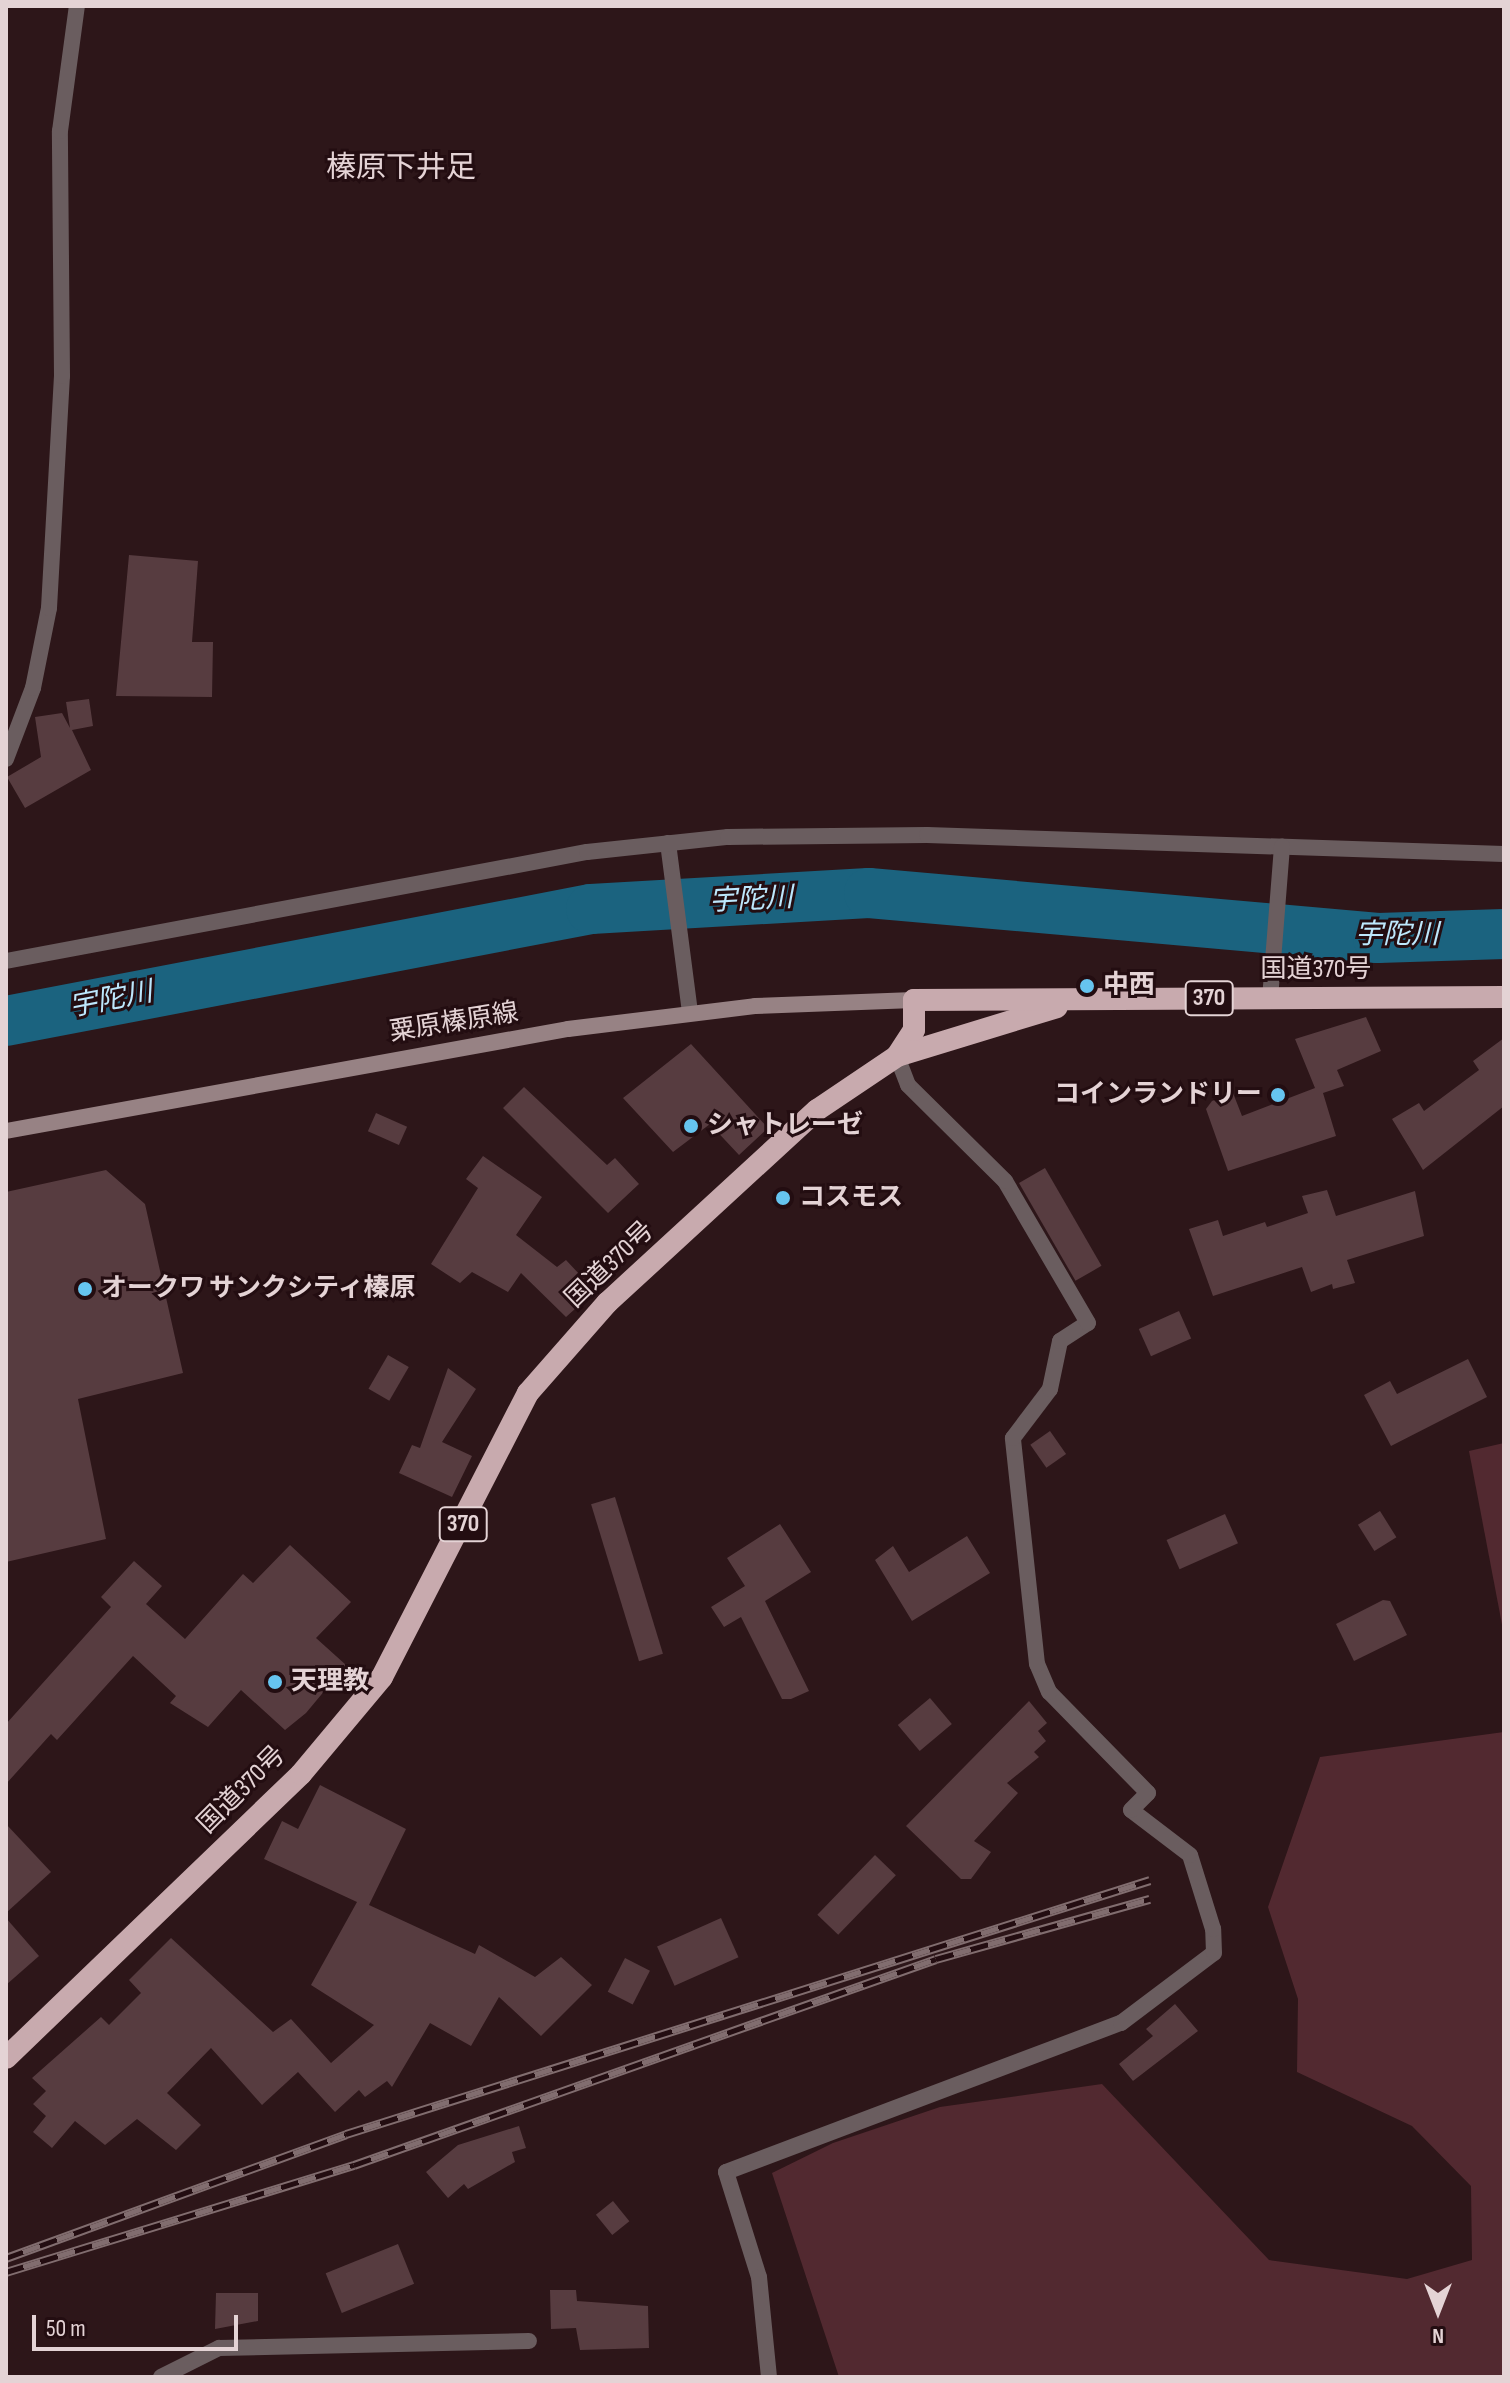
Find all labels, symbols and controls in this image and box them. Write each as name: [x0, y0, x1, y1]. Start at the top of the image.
district label: 榛原下井足: [326, 150, 476, 186]
water label: 宇陀川: [708, 881, 794, 919]
water label: 宇陀川: [1355, 918, 1439, 952]
street label: 国道370号: [1261, 954, 1371, 986]
place label: 中西: [1103, 970, 1155, 1002]
water label: 宇陀川: [67, 975, 155, 1025]
marker: 中西: [1078, 977, 1096, 995]
road number: 370: [1183, 978, 1235, 1018]
street label: 粟原榛原線: [387, 997, 521, 1049]
place label: コインランドリー: [1054, 1079, 1262, 1111]
marker: コインランドリー: [1269, 1086, 1287, 1104]
place label: シャトレーゼ: [707, 1110, 863, 1142]
marker: シャトレーゼ: [682, 1117, 700, 1135]
place label: コスモス: [799, 1182, 903, 1214]
marker: コスモス: [774, 1189, 792, 1207]
street label: 国道370号: [559, 1215, 661, 1315]
place label: オークワ サンクシティ榛原: [101, 1273, 417, 1305]
marker: オークワ サンクシティ榛原: [76, 1280, 94, 1298]
road number: 370: [437, 1504, 489, 1544]
place label: 天理教: [291, 1666, 369, 1698]
marker: 天理教: [266, 1673, 284, 1691]
street label: 国道370号: [192, 1740, 292, 1840]
north arrow: [1398, 2271, 1478, 2351]
scale bar: [36, 2299, 242, 2349]
text: 50 m: [46, 2314, 86, 2343]
text: N: [1432, 2322, 1444, 2349]

